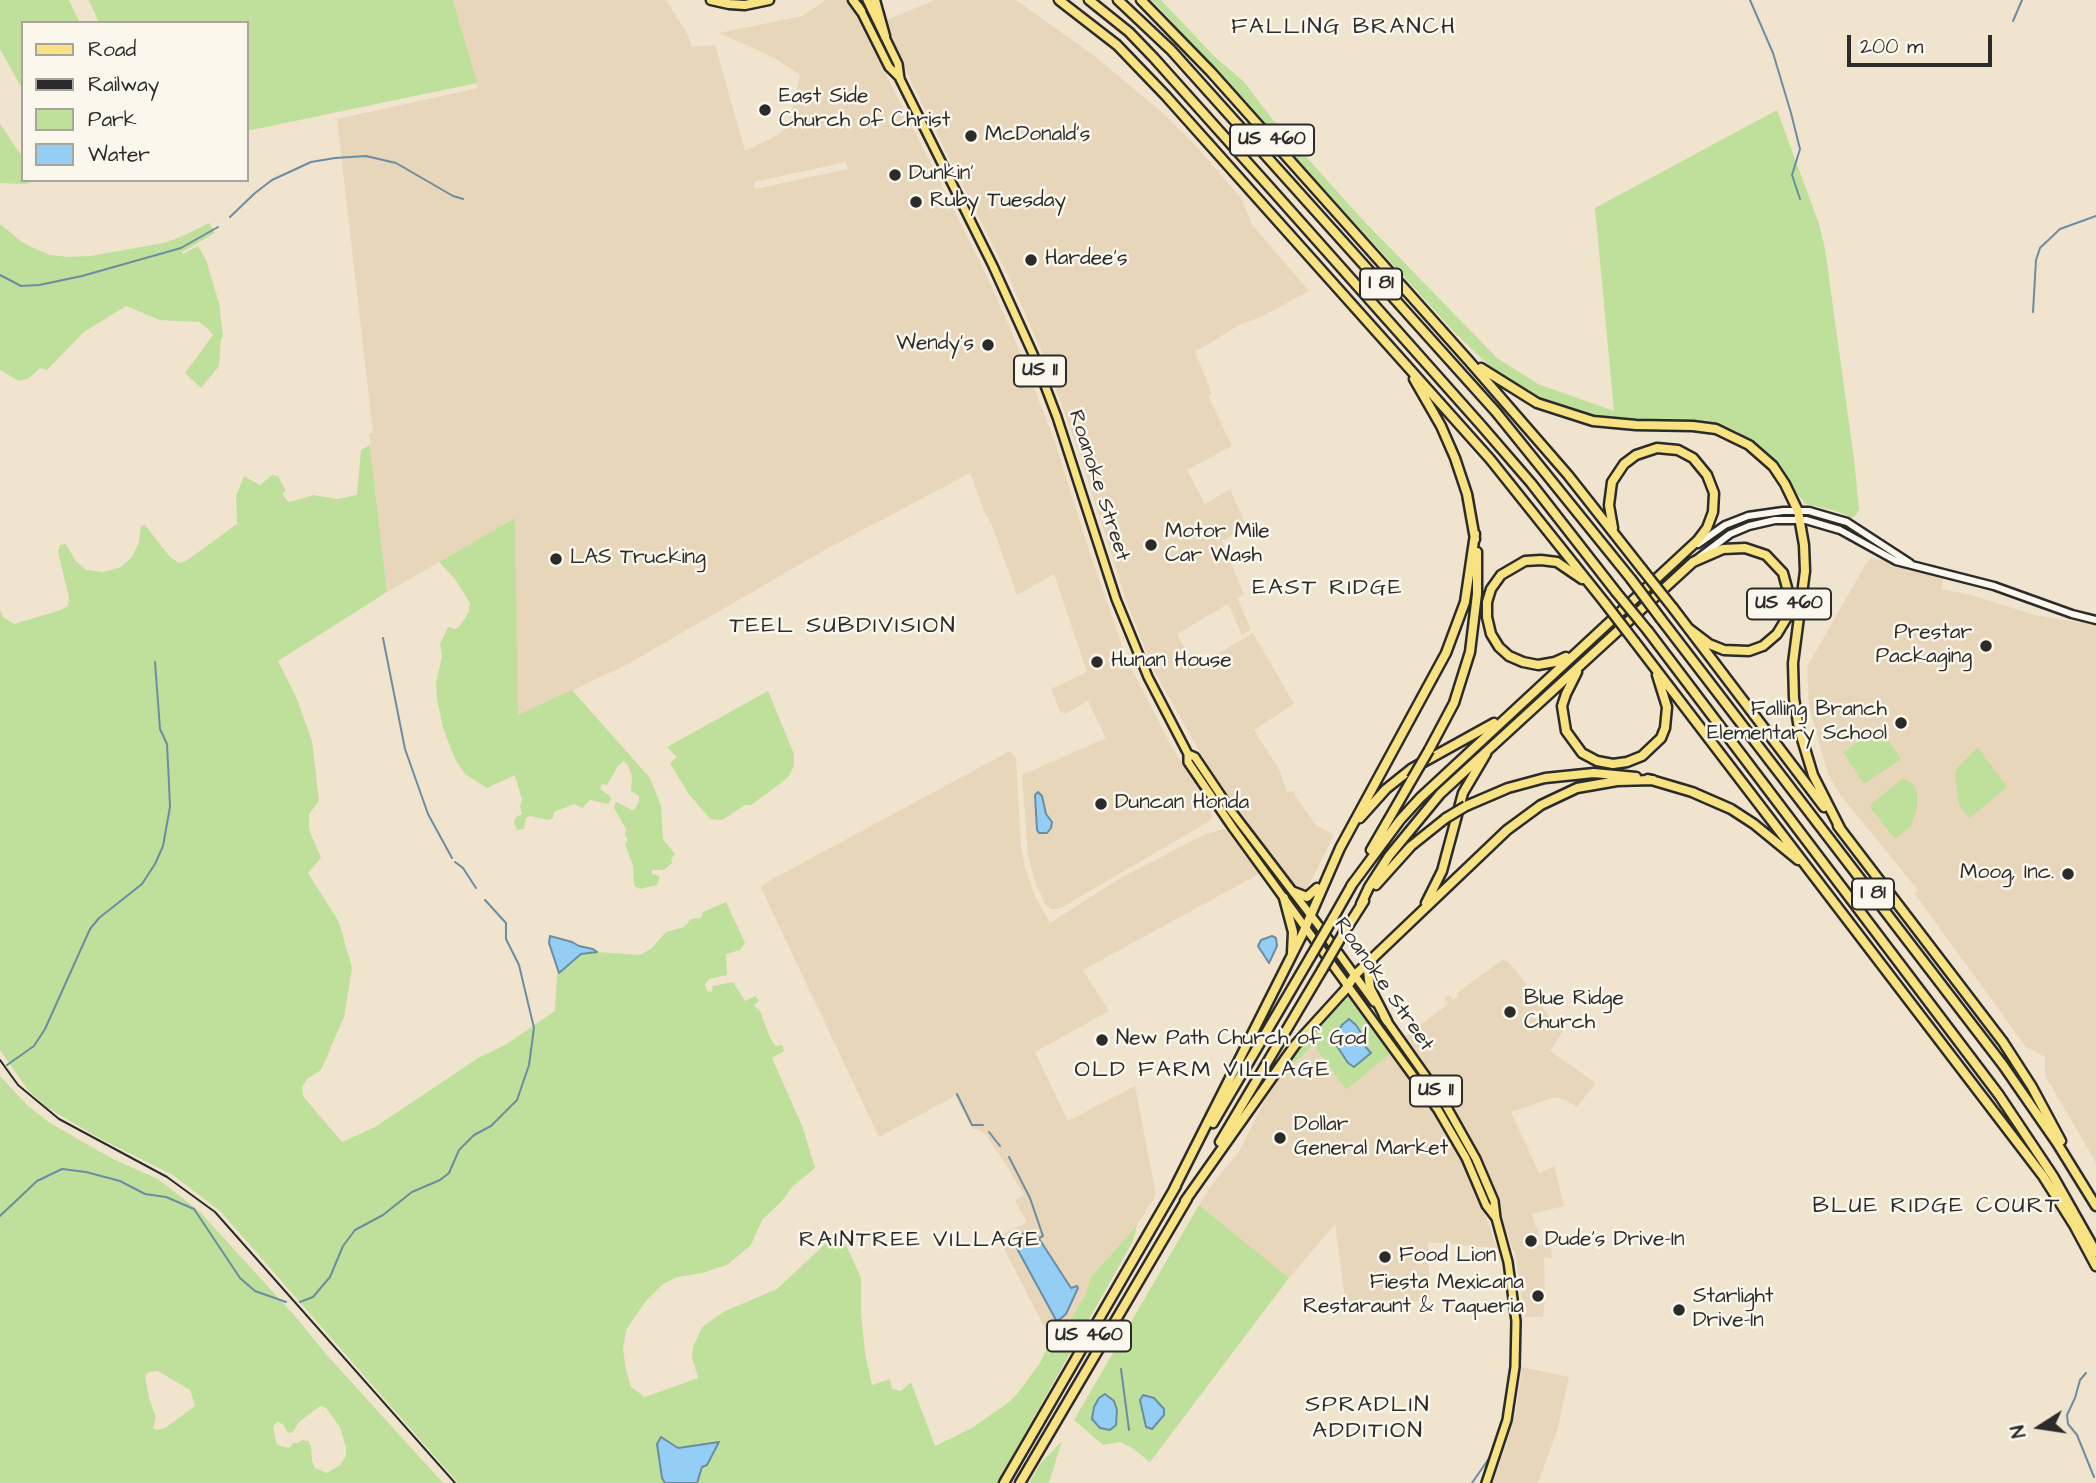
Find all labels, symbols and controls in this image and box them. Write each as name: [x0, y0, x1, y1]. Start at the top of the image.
district label: FALLING BRANCH: [1233, 14, 1455, 42]
legend: [21, 21, 248, 182]
scale bar: [1851, 21, 1996, 65]
text: 200 m: [1860, 32, 1923, 61]
text: Road: [88, 35, 136, 64]
text: Railway: [88, 70, 159, 99]
place label: East Side Church of Christ: [779, 85, 950, 135]
marker: East Side Church of Christ: [757, 102, 773, 118]
text: Park: [88, 105, 137, 134]
place label: McDonald's: [985, 123, 1090, 149]
road number: US 460: [1230, 124, 1314, 156]
marker: McDonald's: [963, 128, 979, 144]
text: Water: [88, 140, 150, 169]
place label: Dunkin': [909, 162, 974, 188]
marker: Dunkin': [887, 167, 903, 183]
place label: Ruby Tuesday: [930, 189, 1066, 215]
marker: Ruby Tuesday: [908, 194, 924, 210]
place label: Hardee's: [1045, 247, 1127, 273]
marker: Hardee's: [1023, 252, 1039, 268]
road number: I 81: [1360, 268, 1402, 300]
place label: Wendy's: [896, 332, 974, 358]
marker: Wendy's: [980, 337, 996, 353]
road number: US 11: [1014, 356, 1066, 386]
street label: Roanoke Street: [1062, 407, 1134, 565]
place label: Motor Mile Car Wash: [1165, 520, 1270, 570]
marker: Motor Mile Car Wash: [1143, 537, 1159, 553]
place label: LAS Trucking: [570, 546, 706, 572]
marker: LAS Trucking: [548, 551, 564, 567]
district label: EAST RIDGE: [1254, 575, 1402, 603]
road number: US 460: [1747, 589, 1831, 620]
district label: TEEL SUBDIVISION: [731, 613, 955, 641]
place label: Prestar Packaging: [1876, 621, 1972, 671]
marker: Prestar Packaging: [1978, 638, 1994, 654]
place label: Hunan House: [1111, 649, 1232, 675]
marker: Hunan House: [1089, 654, 1105, 670]
place label: Falling Branch Elementary School: [1707, 698, 1887, 748]
marker: Falling Branch Elementary School: [1893, 715, 1909, 731]
place label: Duncan Honda: [1115, 791, 1249, 817]
marker: Duncan Honda: [1093, 796, 1109, 812]
place label: Moog, Inc.: [1960, 861, 2054, 887]
marker: Moog, Inc.: [2060, 866, 2076, 882]
road number: I 81: [1852, 878, 1894, 909]
street label: Roanoke Street: [1328, 913, 1438, 1057]
place label: Blue Ridge Church: [1524, 987, 1624, 1037]
marker: Blue Ridge Church: [1502, 1004, 1518, 1020]
place label: New Path Church of God: [1116, 1027, 1367, 1053]
marker: New Path Church of God: [1094, 1032, 1110, 1048]
district label: OLD FARM VILLAGE: [1077, 1057, 1329, 1085]
road number: US 11: [1410, 1076, 1462, 1106]
place label: Dollar General Market: [1294, 1113, 1448, 1163]
marker: Dollar General Market: [1272, 1130, 1288, 1146]
district label: BLUE RIDGE COURT: [1815, 1193, 2059, 1221]
district label: RAINTREE VILLAGE: [801, 1227, 1039, 1255]
place label: Dude's Drive-In: [1545, 1228, 1685, 1254]
marker: Dude's Drive-In: [1523, 1233, 1539, 1249]
place label: Food Lion: [1399, 1244, 1496, 1270]
marker: Food Lion: [1377, 1249, 1393, 1265]
place label: Fiesta Mexicana Restaraunt & Taqueria: [1303, 1271, 1524, 1321]
place label: Starlight Drive-In: [1693, 1285, 1773, 1335]
marker: Fiesta Mexicana Restaraunt & Taqueria: [1530, 1288, 1546, 1304]
marker: Starlight Drive-In: [1671, 1302, 1687, 1318]
road number: US 460: [1047, 1320, 1131, 1352]
district label: SPRADLIN ADDITION: [1306, 1392, 1430, 1446]
north arrow: [2005, 1392, 2075, 1462]
text: N: [2005, 1423, 2033, 1440]

